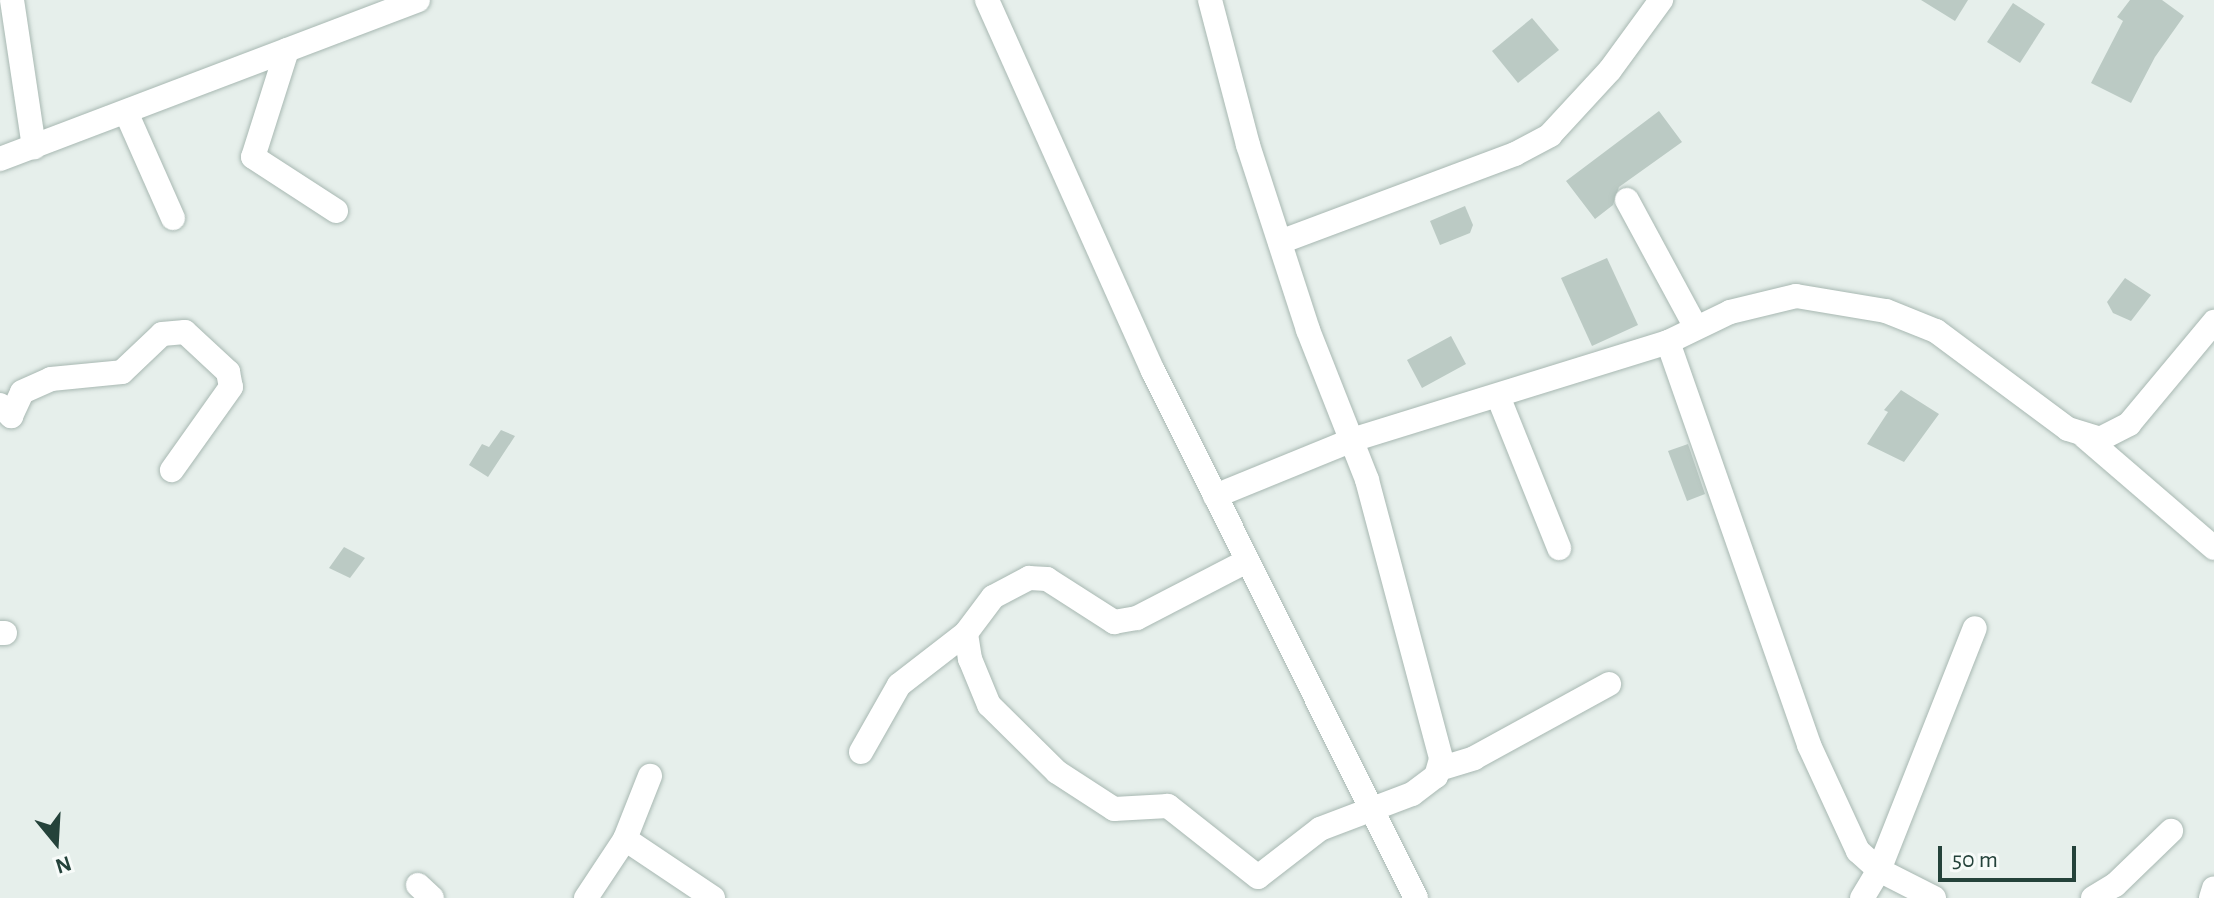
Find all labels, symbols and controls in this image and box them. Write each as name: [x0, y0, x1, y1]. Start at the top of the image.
north arrow: [16, 802, 96, 882]
scale bar: [1942, 830, 2080, 880]
text: 50 m: [1952, 848, 1998, 872]
text: N: [53, 852, 74, 878]

